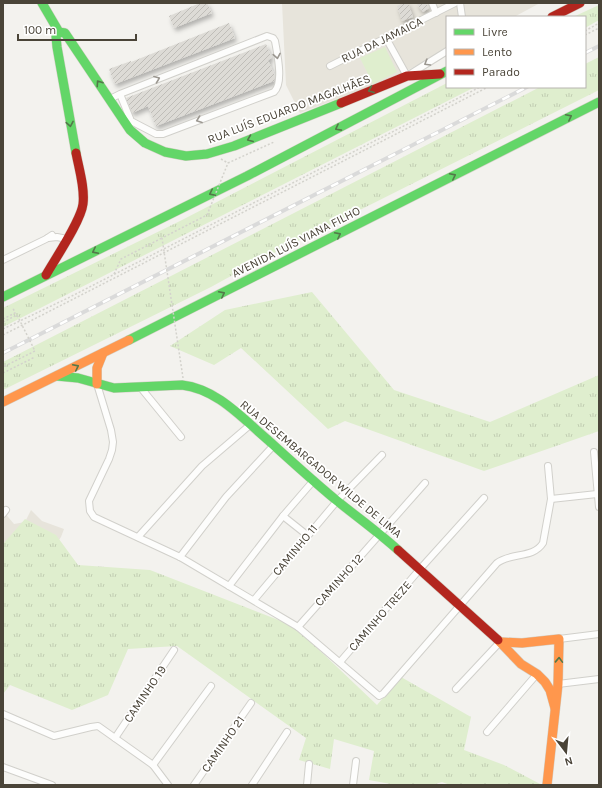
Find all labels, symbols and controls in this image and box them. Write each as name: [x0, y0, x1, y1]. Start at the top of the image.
street label: RUA DA JAMAICA: [339, 14, 425, 66]
scale bar: [18, 16, 136, 42]
legend: [446, 16, 586, 88]
text: 100 m: [24, 23, 56, 37]
text: Livre: [482, 25, 508, 39]
text: Lento: [482, 45, 512, 59]
one-way arrow: [272, 53, 281, 59]
one-way arrow: [424, 59, 431, 66]
text: Parado: [482, 65, 520, 79]
street label: RUA LUÍS EDUARDO MAGALHÃES: [205, 70, 372, 147]
one-way arrow: [153, 76, 160, 84]
one-way arrow: [96, 80, 104, 87]
one-way arrow: [367, 86, 374, 94]
one-way arrow: [565, 114, 573, 122]
one-way arrow: [196, 116, 203, 124]
one-way arrow: [65, 121, 74, 127]
one-way arrow: [335, 123, 342, 131]
one-way arrow: [247, 135, 254, 143]
one-way arrow: [449, 173, 457, 181]
one-way arrow: [209, 189, 216, 196]
street label: AVENIDA LUÍS VIANA FILHO: [229, 202, 363, 281]
one-way arrow: [333, 232, 341, 240]
one-way arrow: [92, 246, 100, 254]
one-way arrow: [218, 291, 225, 299]
one-way arrow: [71, 364, 79, 371]
street label: RUA DESEMBARGADOR WILDE DE LIMA: [237, 397, 405, 541]
street label: CAMINHO 11: [270, 522, 320, 578]
street label: CAMINHO 12: [312, 551, 366, 609]
street label: CAMINHO TREZE: [346, 578, 414, 654]
one-way arrow: [554, 657, 563, 663]
street label: CAMINHO 19: [121, 663, 169, 725]
street label: CAMINHO 21: [198, 713, 248, 775]
north arrow: [546, 732, 586, 772]
text: N: [563, 754, 574, 768]

